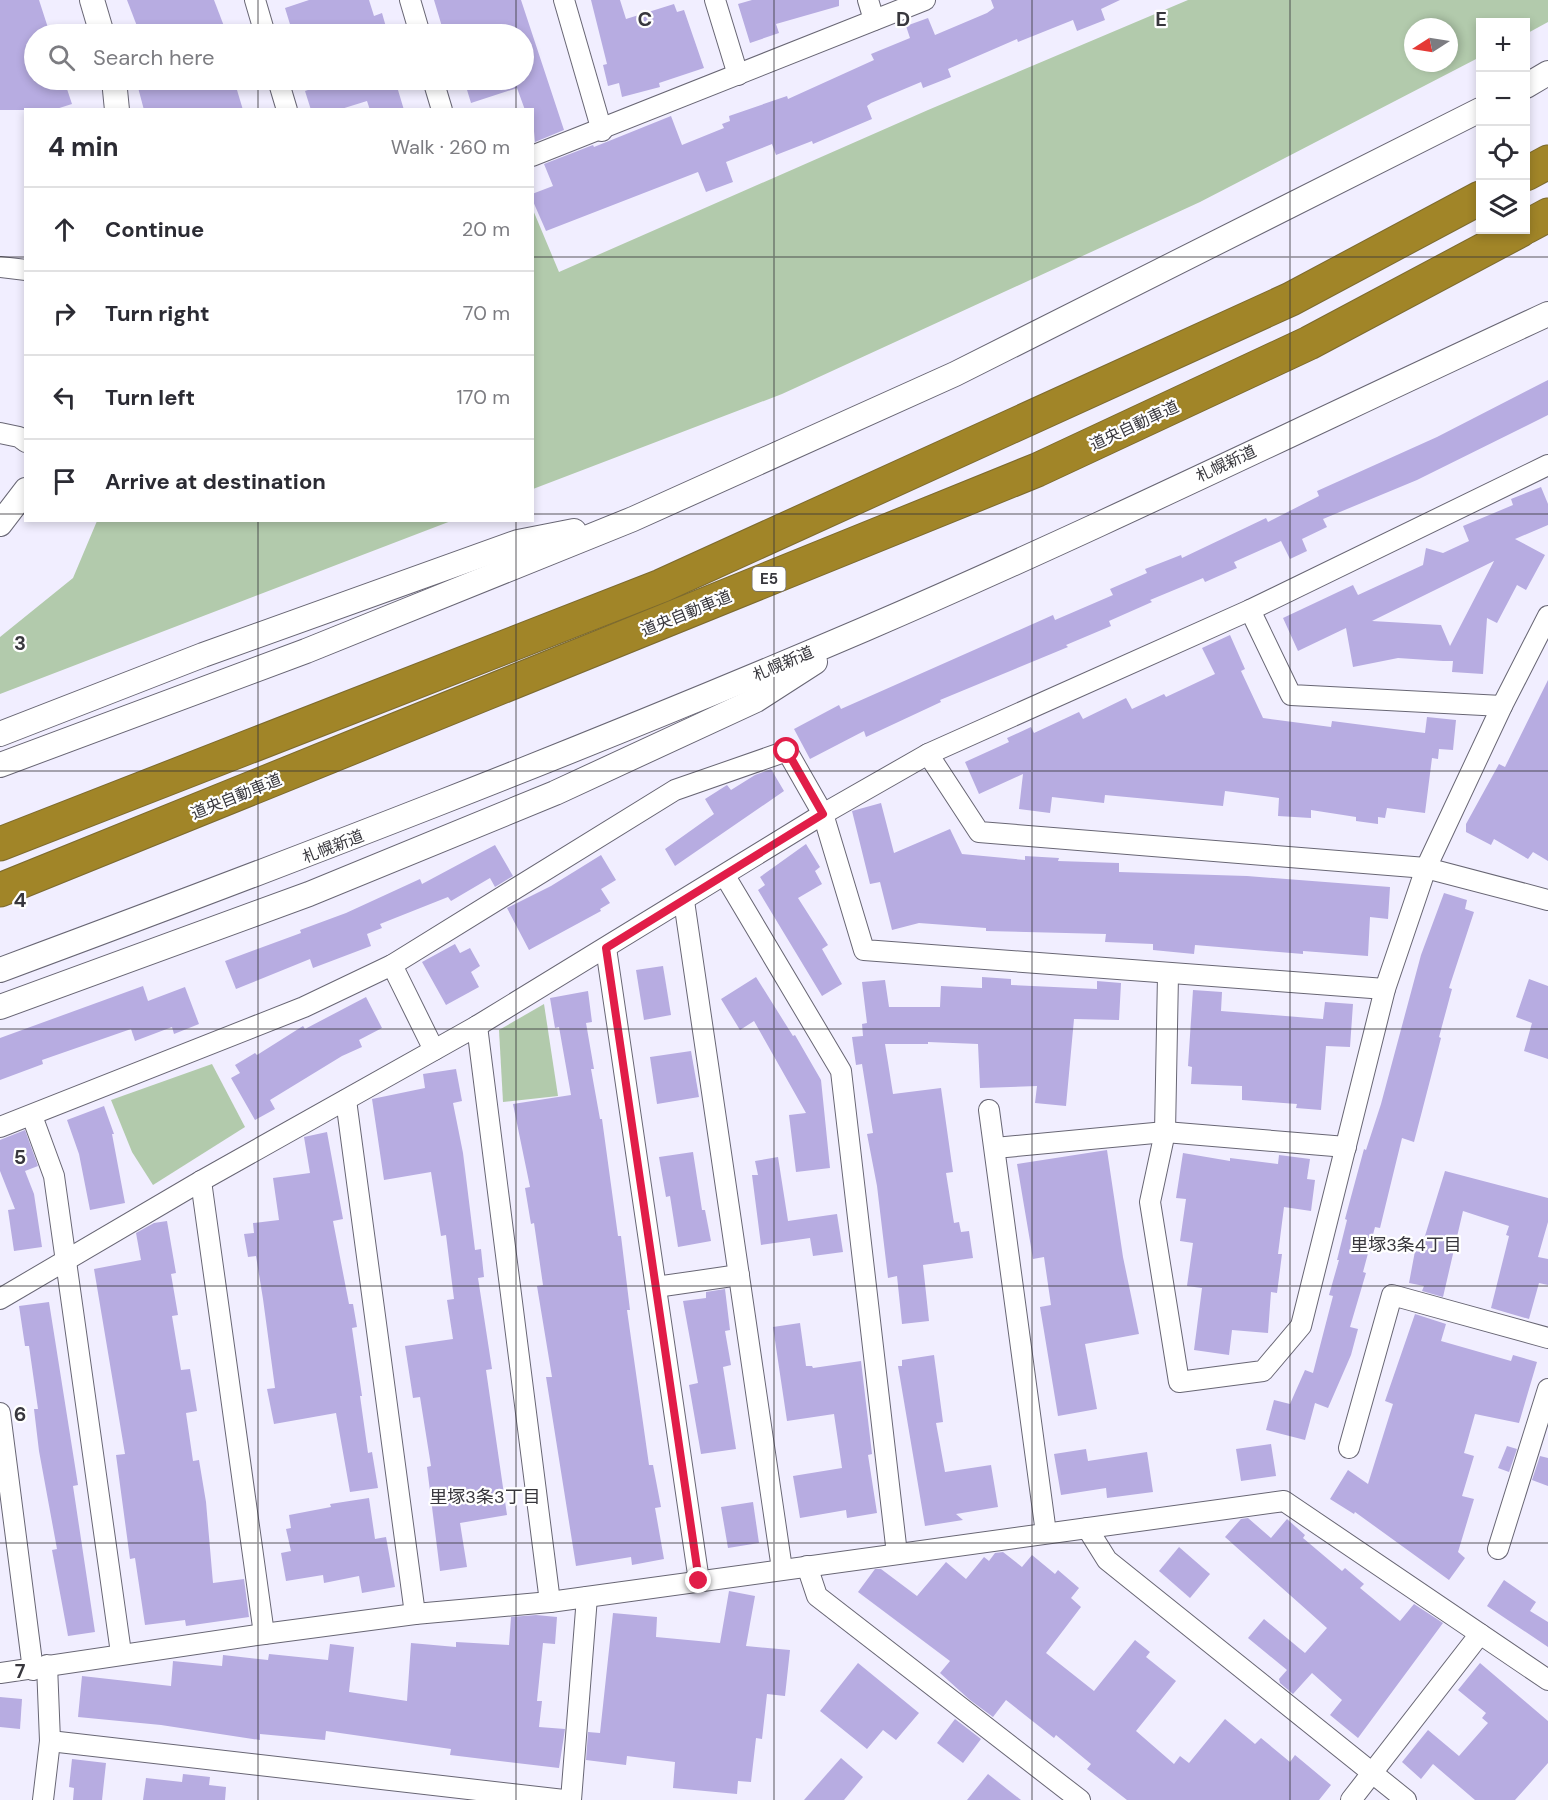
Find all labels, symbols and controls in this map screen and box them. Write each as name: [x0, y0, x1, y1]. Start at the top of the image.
text: C: [638, 6, 652, 32]
text: D: [896, 6, 910, 32]
text: E: [1155, 6, 1167, 32]
north arrow: [1404, 18, 1458, 72]
map controls: [1476, 18, 1530, 234]
button: +: [1476, 18, 1530, 72]
search box: [24, 24, 534, 90]
icon: search: [45, 41, 78, 74]
text: Search here: [93, 43, 214, 72]
button: −: [1476, 72, 1530, 126]
button: locate: [1476, 126, 1530, 180]
text: 4 min: [48, 130, 119, 164]
text: Walk · 260 m: [391, 134, 510, 160]
button: layers: [1476, 180, 1530, 234]
icon: ahead: [48, 213, 81, 246]
text: Continue: [105, 215, 204, 244]
text: 20 m: [462, 216, 510, 242]
icon: right: [48, 297, 81, 330]
text: Turn right: [105, 299, 210, 328]
text: 70 m: [463, 300, 510, 326]
icon: left: [48, 381, 81, 414]
text: Turn left: [105, 383, 195, 412]
text: 170 m: [457, 384, 510, 410]
street label: 道央自動車道: [1086, 396, 1182, 455]
street label: 札幌新道: [1193, 440, 1260, 486]
icon: arrive: [48, 465, 81, 498]
text: Arrive at destination: [105, 467, 326, 496]
road number: E5: [752, 567, 786, 591]
street label: 道央自動車道: [638, 586, 735, 641]
text: 3: [14, 630, 26, 656]
street label: 札幌新道: [750, 641, 817, 686]
route start: [773, 737, 799, 763]
street label: 道央自動車道: [188, 769, 285, 824]
street label: 札幌新道: [300, 825, 367, 868]
text: 4: [14, 887, 27, 913]
text: 5: [14, 1144, 26, 1170]
district label: 里塚3条4丁目: [1350, 1233, 1462, 1257]
text: 6: [14, 1401, 26, 1427]
district label: 里塚3条3丁目: [429, 1485, 541, 1509]
route end: [685, 1567, 711, 1593]
text: 7: [15, 1658, 26, 1684]

